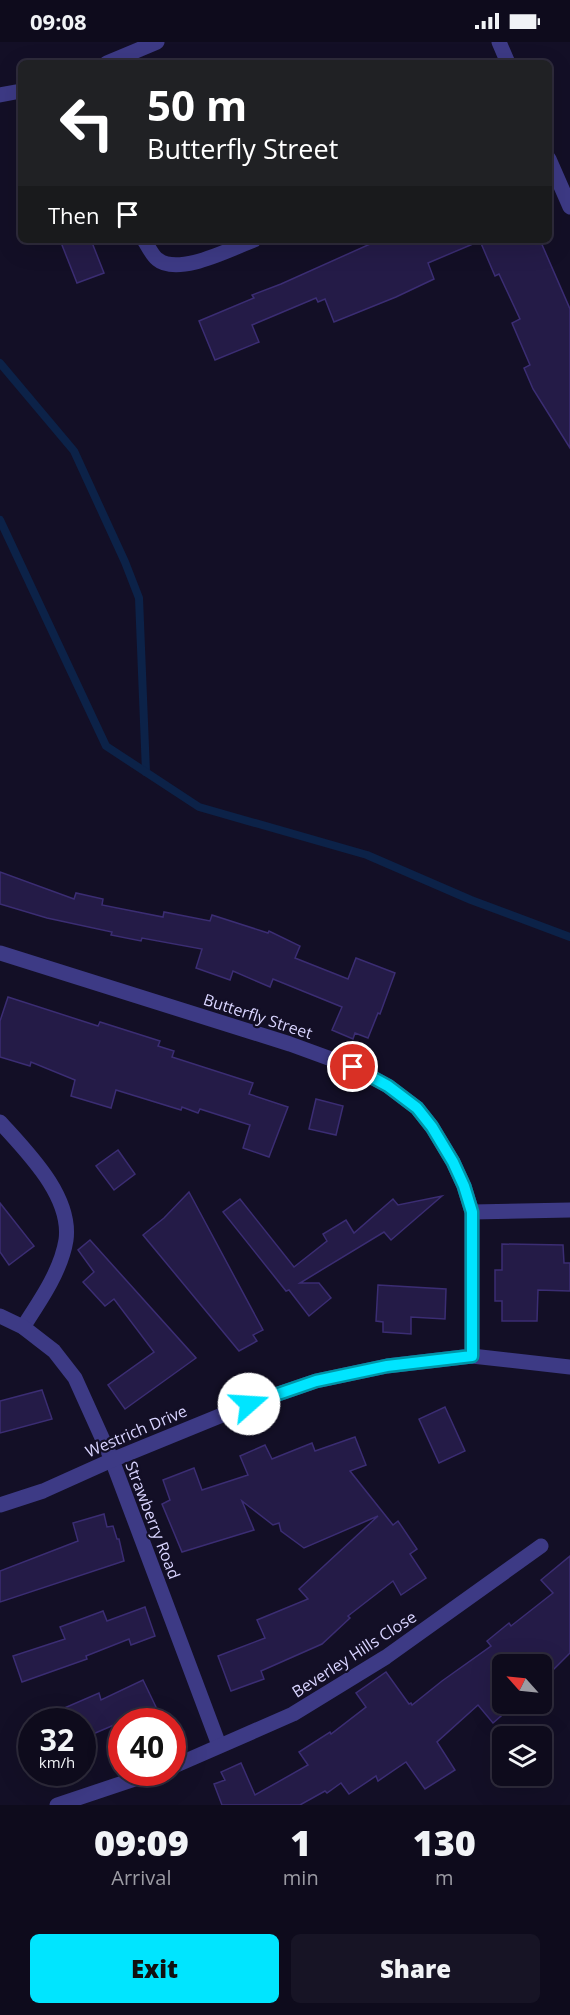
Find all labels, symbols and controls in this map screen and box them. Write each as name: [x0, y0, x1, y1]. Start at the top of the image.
text: 09:08: [30, 6, 87, 36]
text: 50 m: [147, 76, 247, 133]
icon: left: [48, 84, 126, 162]
text: Butterfly Street: [147, 130, 338, 167]
icon: arrive: [111, 198, 144, 231]
text: Then: [48, 200, 99, 230]
street label: Butterfly Street: [201, 988, 316, 1044]
pin: [327, 1041, 378, 1092]
icon: arrive: [336, 1050, 369, 1083]
position arrow: [217, 1372, 281, 1436]
street label: Westrich Drive: [82, 1400, 190, 1462]
street label: Strawberry Road: [120, 1458, 186, 1582]
street label: Beverley Hills Close: [288, 1606, 420, 1702]
north arrow: [492, 1654, 552, 1714]
map controls: [492, 1654, 552, 1786]
speed limit sign: 40: [108, 1708, 186, 1786]
text: 32: [40, 1719, 74, 1760]
button: layers: [492, 1726, 552, 1786]
text: km/h: [39, 1752, 75, 1772]
text: 09:09: [94, 1818, 189, 1867]
text: 1: [290, 1818, 311, 1867]
text: 130: [413, 1818, 476, 1867]
text: Arrival: [111, 1864, 172, 1891]
text: min: [283, 1864, 319, 1891]
text: m: [435, 1864, 454, 1891]
button: Exit: [30, 1934, 279, 2003]
button: Share: [291, 1934, 540, 2003]

